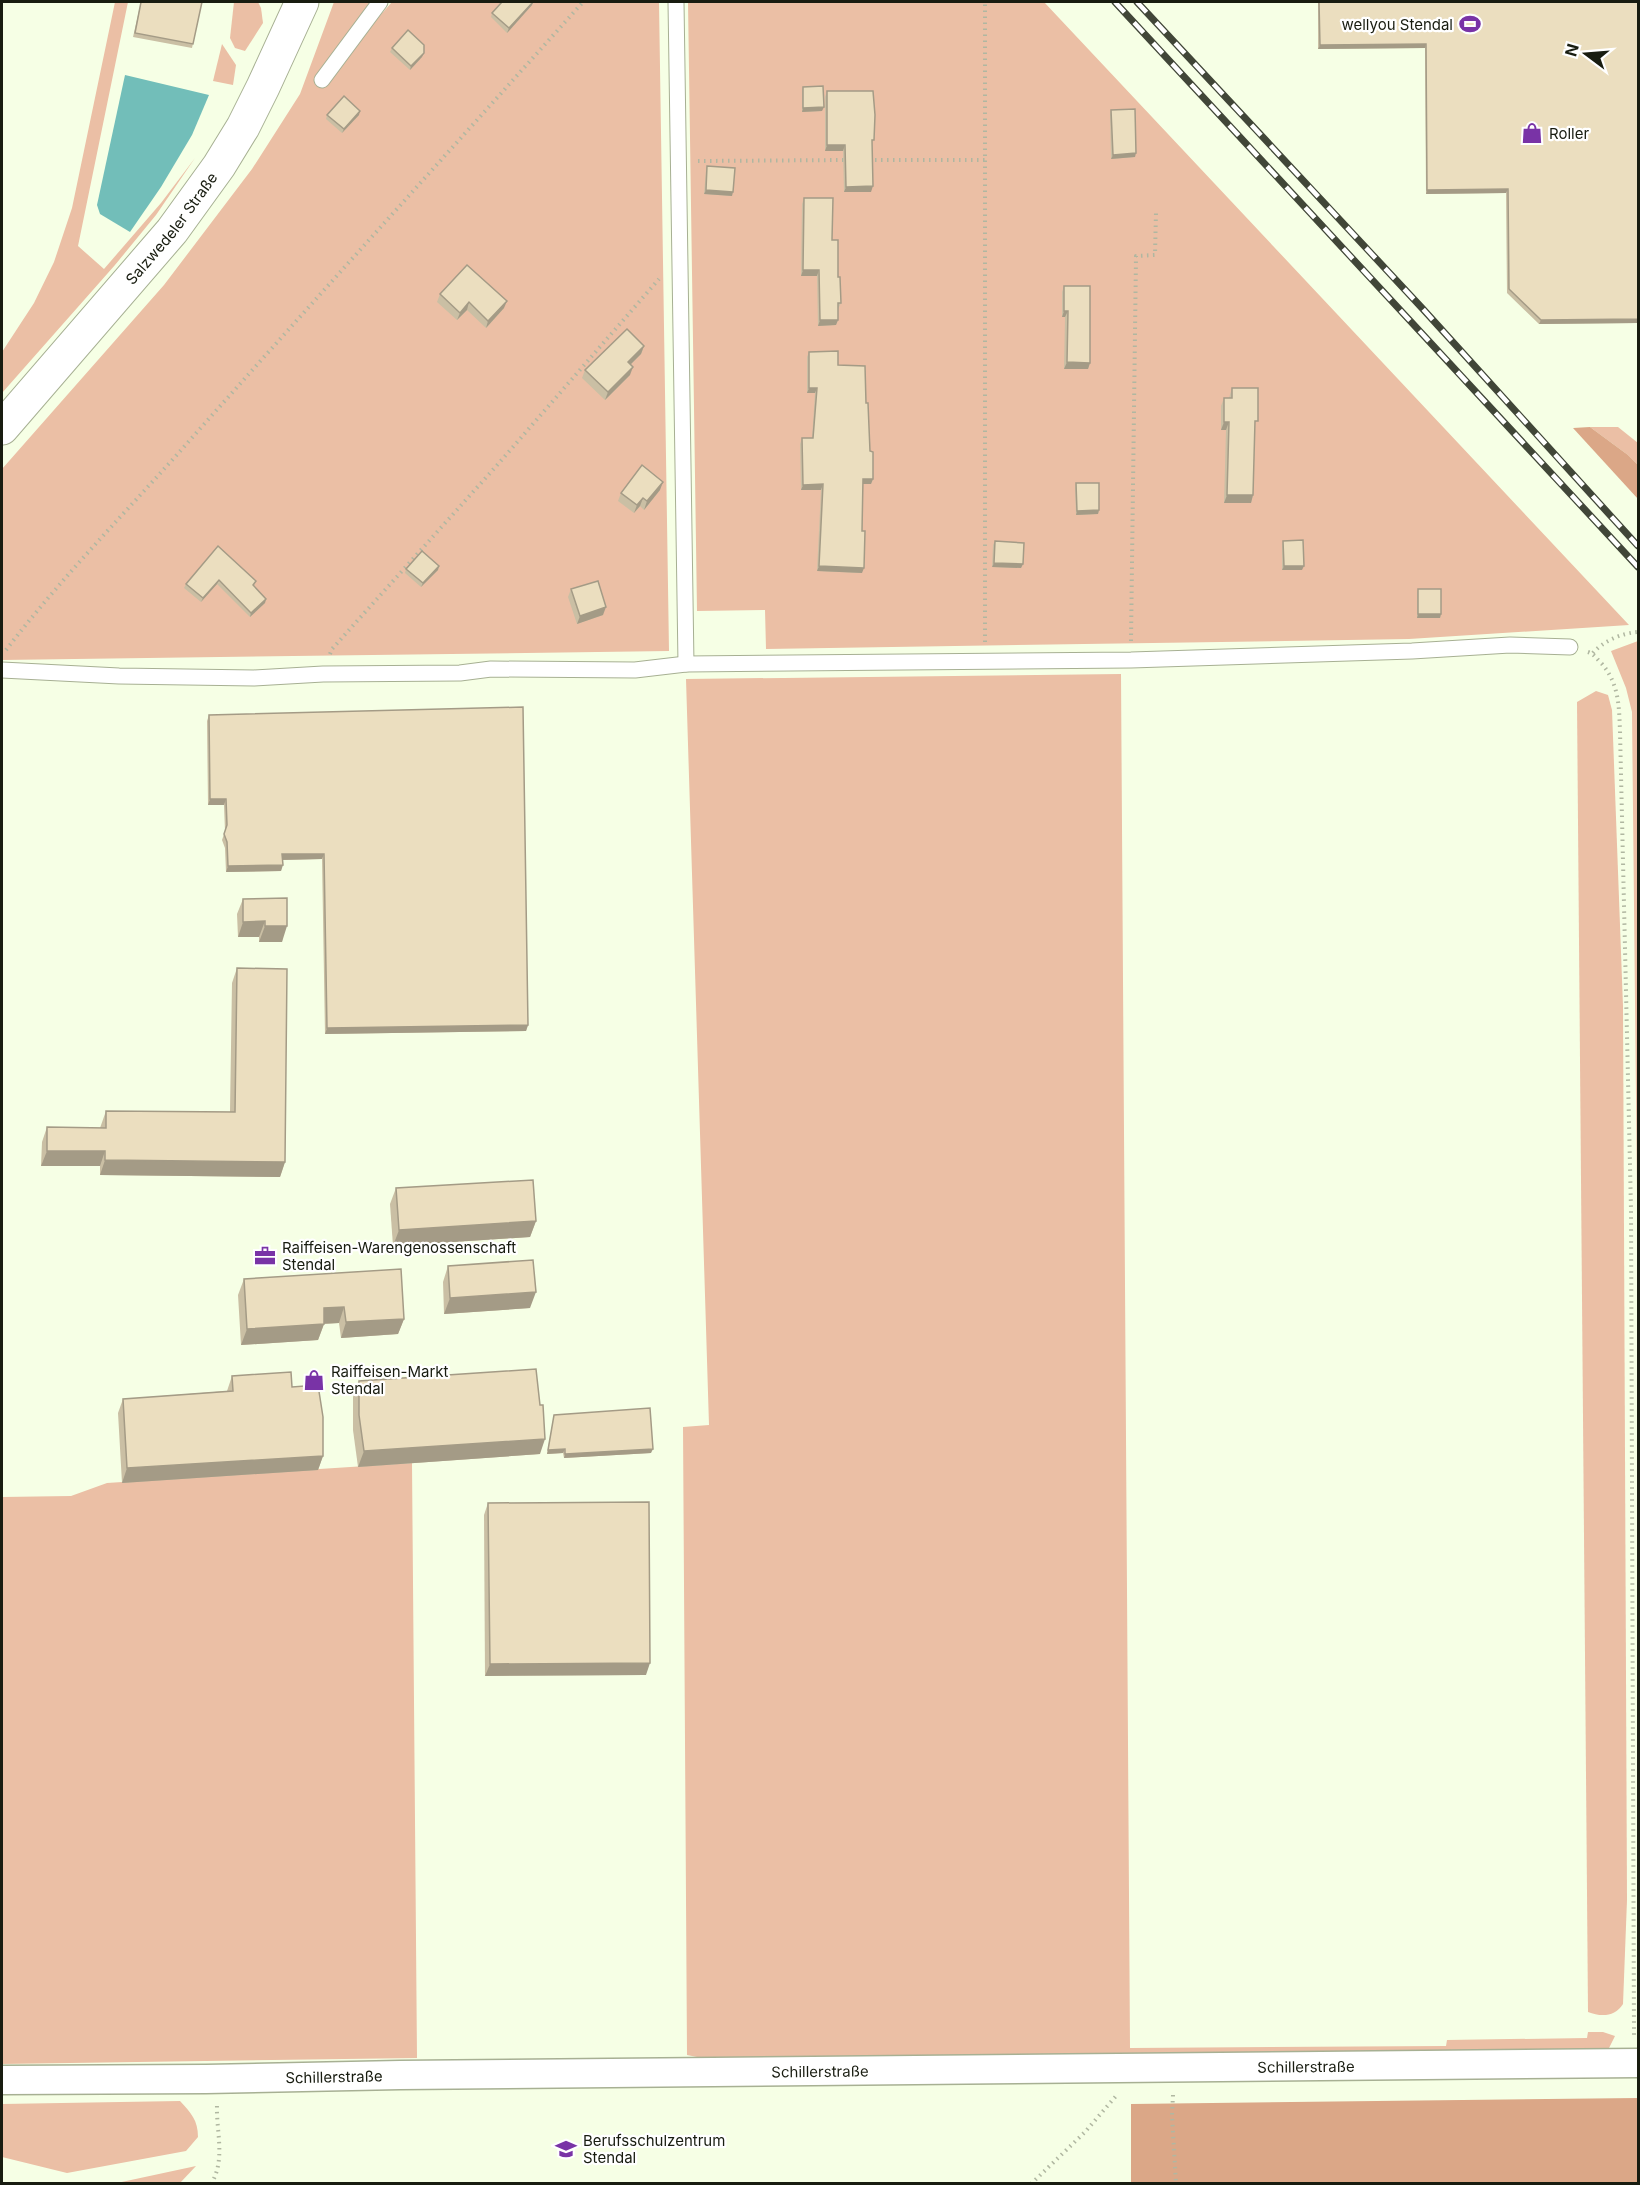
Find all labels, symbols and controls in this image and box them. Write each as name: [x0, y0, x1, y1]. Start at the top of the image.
sports icon: wellyou Stendal: [1458, 12, 1482, 36]
place label: wellyou Stendal: [1341, 15, 1453, 34]
north arrow: [1556, 24, 1616, 84]
text: N: [1560, 41, 1583, 58]
shop icon: Roller: [1520, 121, 1544, 145]
place label: Roller: [1549, 124, 1589, 143]
street label: Salzwedeler Straße: [121, 168, 221, 288]
place label: Raiffeisen-Warengenossenschaft Stendal: [282, 1238, 516, 1274]
office icon: Raiffeisen-Warengenossenschaft Stendal: [253, 1244, 277, 1268]
place label: Raiffeisen-Markt Stendal: [331, 1362, 449, 1398]
shop icon: Raiffeisen-Markt Stendal: [302, 1368, 326, 1392]
street label: Schillerstraße: [1257, 2056, 1355, 2076]
street label: Schillerstraße: [771, 2061, 869, 2081]
street label: Schillerstraße: [285, 2066, 383, 2087]
place label: Berufsschulzentrum Stendal: [583, 2131, 725, 2167]
school or university icon: Berufsschulzentrum Stendal: [554, 2137, 578, 2161]

